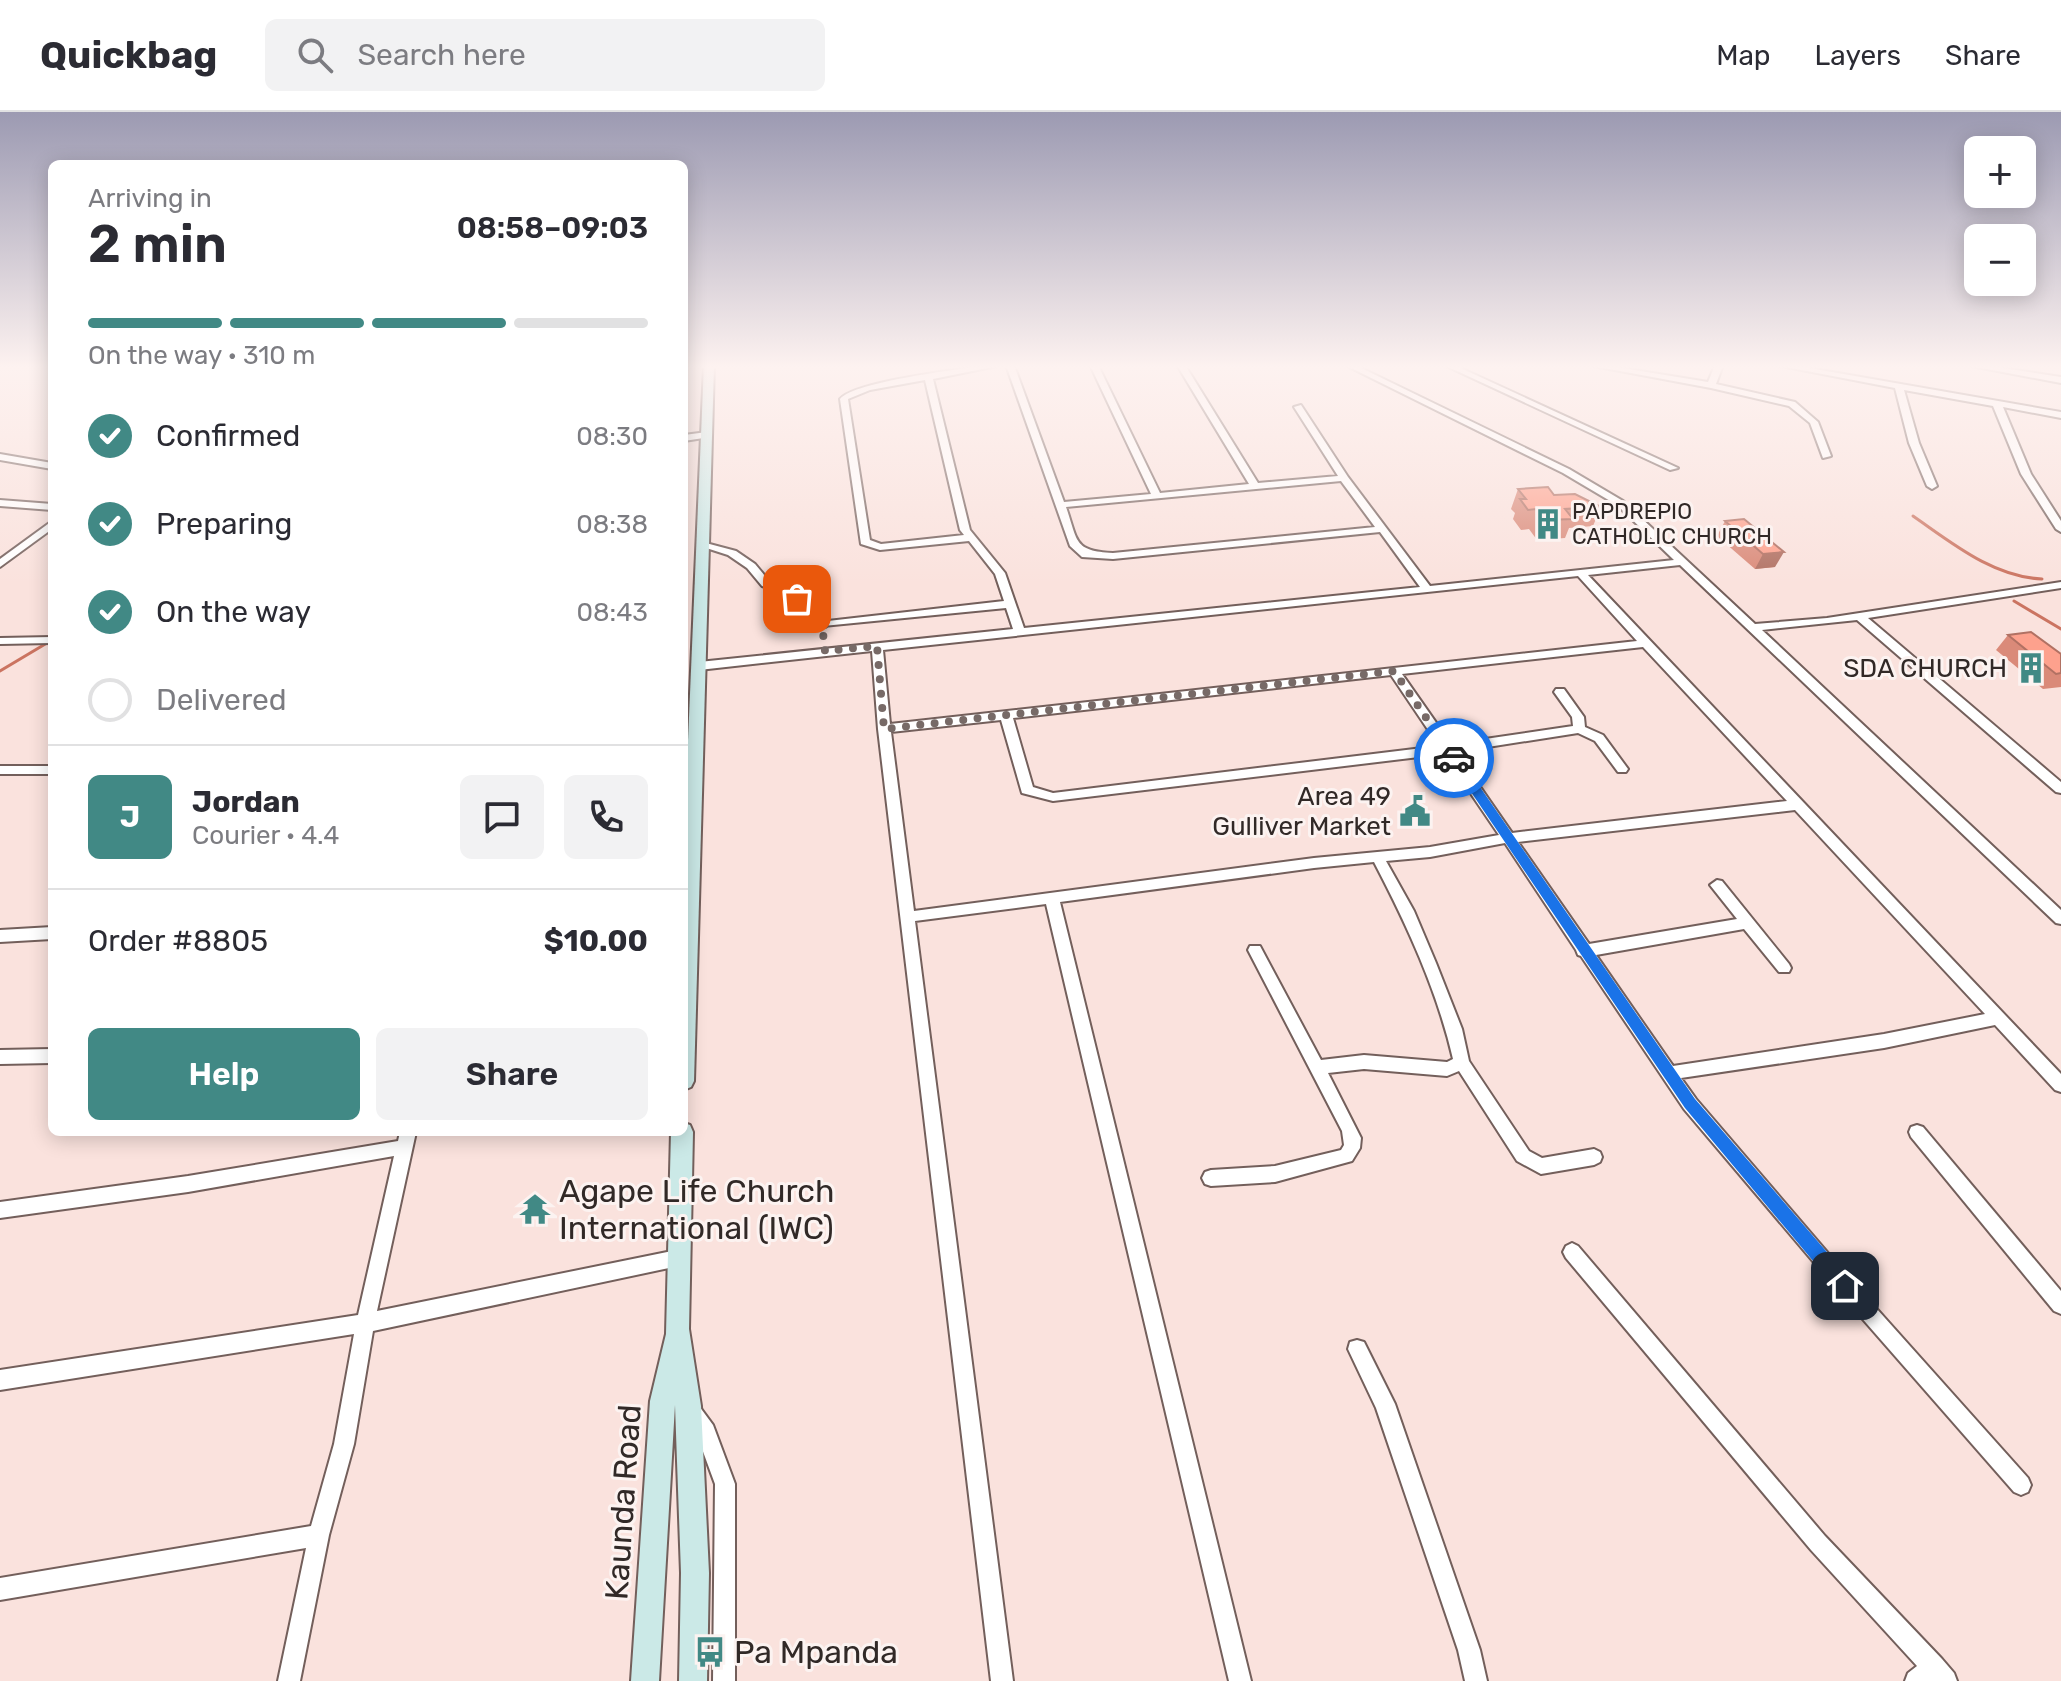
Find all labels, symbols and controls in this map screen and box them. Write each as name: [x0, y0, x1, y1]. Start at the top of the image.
search box: [265, 19, 825, 91]
text: Quickbag: [40, 32, 217, 78]
icon: search: [293, 33, 337, 77]
text: Search here: [357, 37, 526, 73]
text: Map: [1716, 39, 1771, 72]
text: Layers: [1815, 39, 1901, 72]
text: Share: [1945, 39, 2021, 72]
map controls: [1964, 136, 2036, 296]
button: +: [1964, 136, 2036, 208]
text: Arriving in: [88, 183, 212, 214]
text: 08:58–09:03: [457, 210, 648, 246]
text: 2 min: [88, 213, 227, 275]
button: −: [1964, 224, 2036, 296]
text: On the way · 310 m: [88, 340, 315, 371]
icon: check: [88, 414, 132, 458]
text: Confirmed: [156, 418, 300, 454]
text: 08:30: [576, 421, 648, 452]
place label: PAPDREPIO CATHOLIC CHURCH: [1572, 498, 1772, 550]
icon: check: [88, 502, 132, 546]
text: Preparing: [156, 506, 292, 542]
building icon: PAPDREPIO CATHOLIC CHURCH: [1531, 507, 1565, 541]
text: 08:38: [576, 509, 648, 540]
pin: [763, 565, 831, 633]
icon: bag: [775, 577, 819, 621]
icon: check: [88, 590, 132, 634]
text: On the way: [156, 594, 311, 630]
text: 08:43: [577, 597, 648, 628]
building icon: SDA CHURCH: [2014, 651, 2048, 685]
place label: SDA CHURCH: [1843, 653, 2007, 684]
text: Delivered: [156, 682, 287, 718]
courier: [1414, 718, 1494, 798]
icon: car: [1432, 736, 1476, 780]
button: chat: [460, 775, 544, 859]
button: phone: [564, 775, 648, 859]
place label: Area 49 Gulliver Market: [1212, 781, 1391, 842]
text: Jordan: [192, 784, 300, 820]
public building icon: Area 49 Gulliver Market: [1398, 794, 1432, 828]
text: J: [120, 799, 140, 835]
text: Courier · 4.4: [192, 820, 339, 851]
text: Order #8805: [88, 923, 268, 959]
text: $10.00: [544, 923, 648, 959]
button: Help: [88, 1028, 360, 1120]
button: Share: [376, 1028, 648, 1120]
place label: Agape Life Church International (IWC): [559, 1172, 834, 1247]
temple icon: Agape Life Church International (IWC): [518, 1192, 552, 1226]
pin: [1811, 1252, 1879, 1320]
icon: home: [1823, 1264, 1867, 1308]
street label: Kaunda Road: [597, 1403, 649, 1601]
place label: Pa Mpanda: [734, 1633, 898, 1671]
bus stop icon: Pa Mpanda: [693, 1635, 727, 1669]

